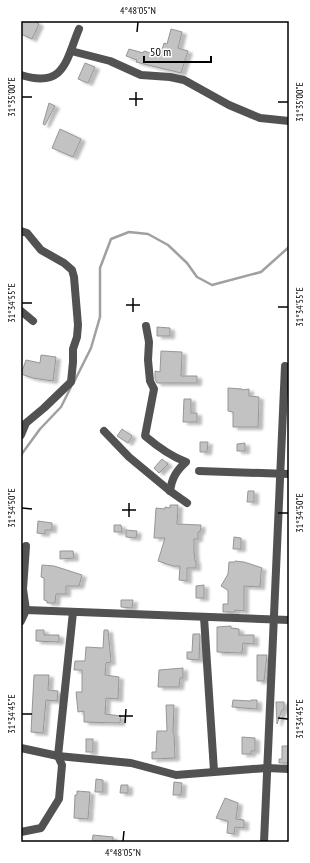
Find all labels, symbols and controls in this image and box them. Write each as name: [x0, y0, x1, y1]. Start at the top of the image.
text: 4°48'05"N: [120, 4, 156, 17]
scale bar: [144, 38, 211, 64]
text: 50 m: [150, 44, 171, 59]
text: 31°35'00"E: [5, 77, 18, 117]
text: 31°35'00"E: [293, 82, 306, 122]
text: 31°34'55"E: [5, 283, 18, 323]
text: 31°34'55"E: [293, 287, 306, 327]
text: 31°34'50"E: [5, 488, 18, 528]
text: 31°34'50"E: [293, 493, 306, 533]
text: 31°34'45"E: [5, 694, 18, 734]
text: 31°34'45"E: [293, 699, 306, 739]
text: 4°48'05"N: [105, 846, 141, 859]

